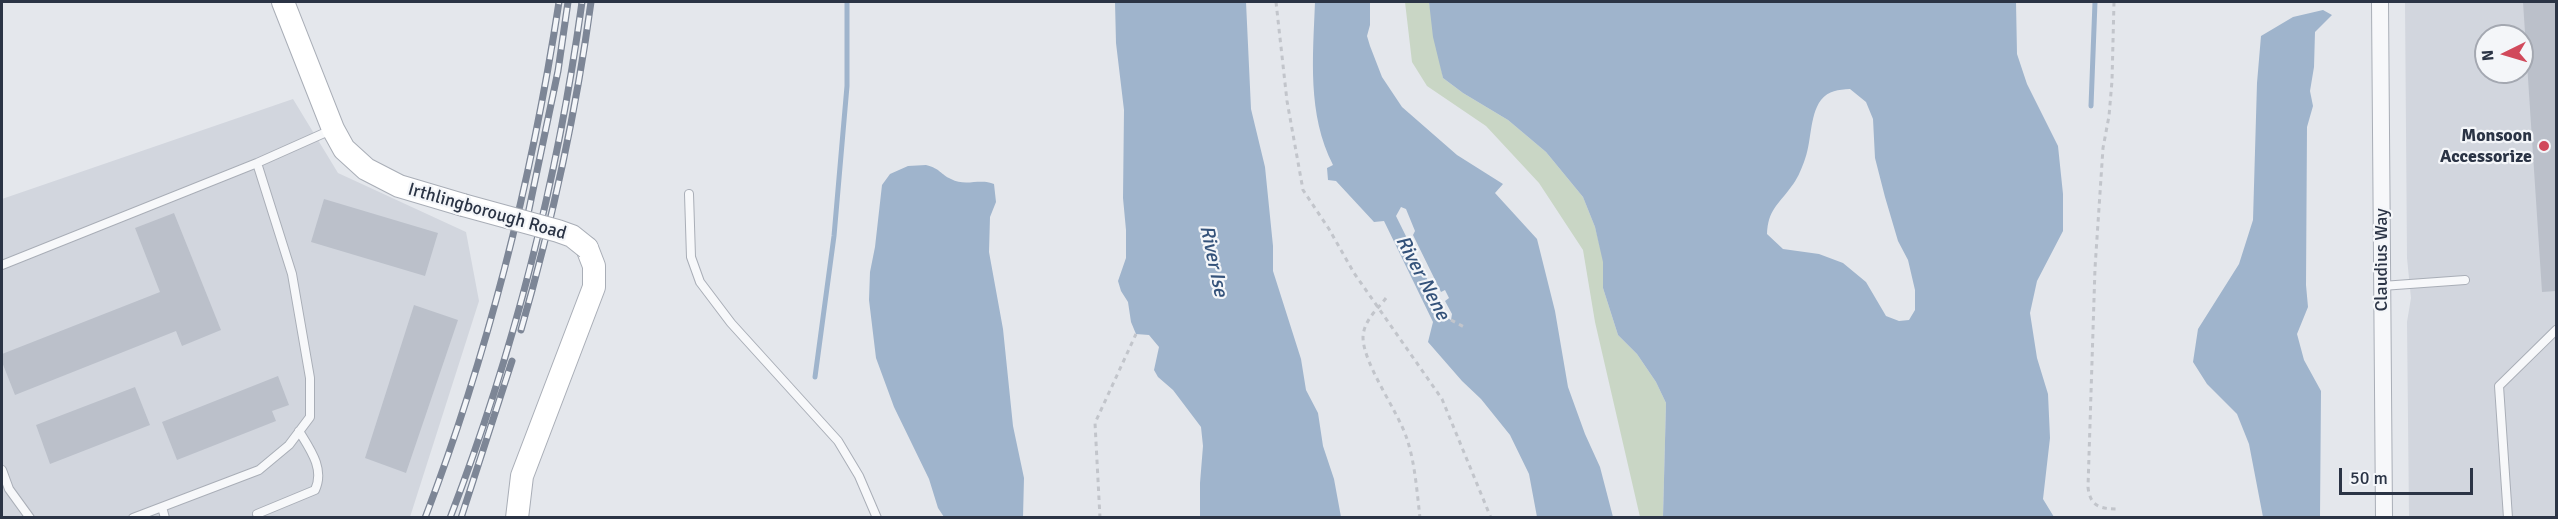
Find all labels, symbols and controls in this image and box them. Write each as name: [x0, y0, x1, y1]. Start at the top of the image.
north arrow: [2474, 24, 2534, 84]
text: N: [2478, 49, 2499, 62]
place label: Monsoon Accessorize: [2440, 125, 2532, 168]
marker: Monsoon Accessorize: [2537, 139, 2551, 153]
street label: Irthlingborough Road: [405, 179, 569, 245]
street label: Claudius Way: [2371, 208, 2393, 312]
water label: River Ise: [1194, 223, 1232, 299]
water label: River Nene: [1390, 232, 1454, 324]
scale bar: [2342, 456, 2476, 494]
text: 50 m: [2350, 467, 2388, 489]

